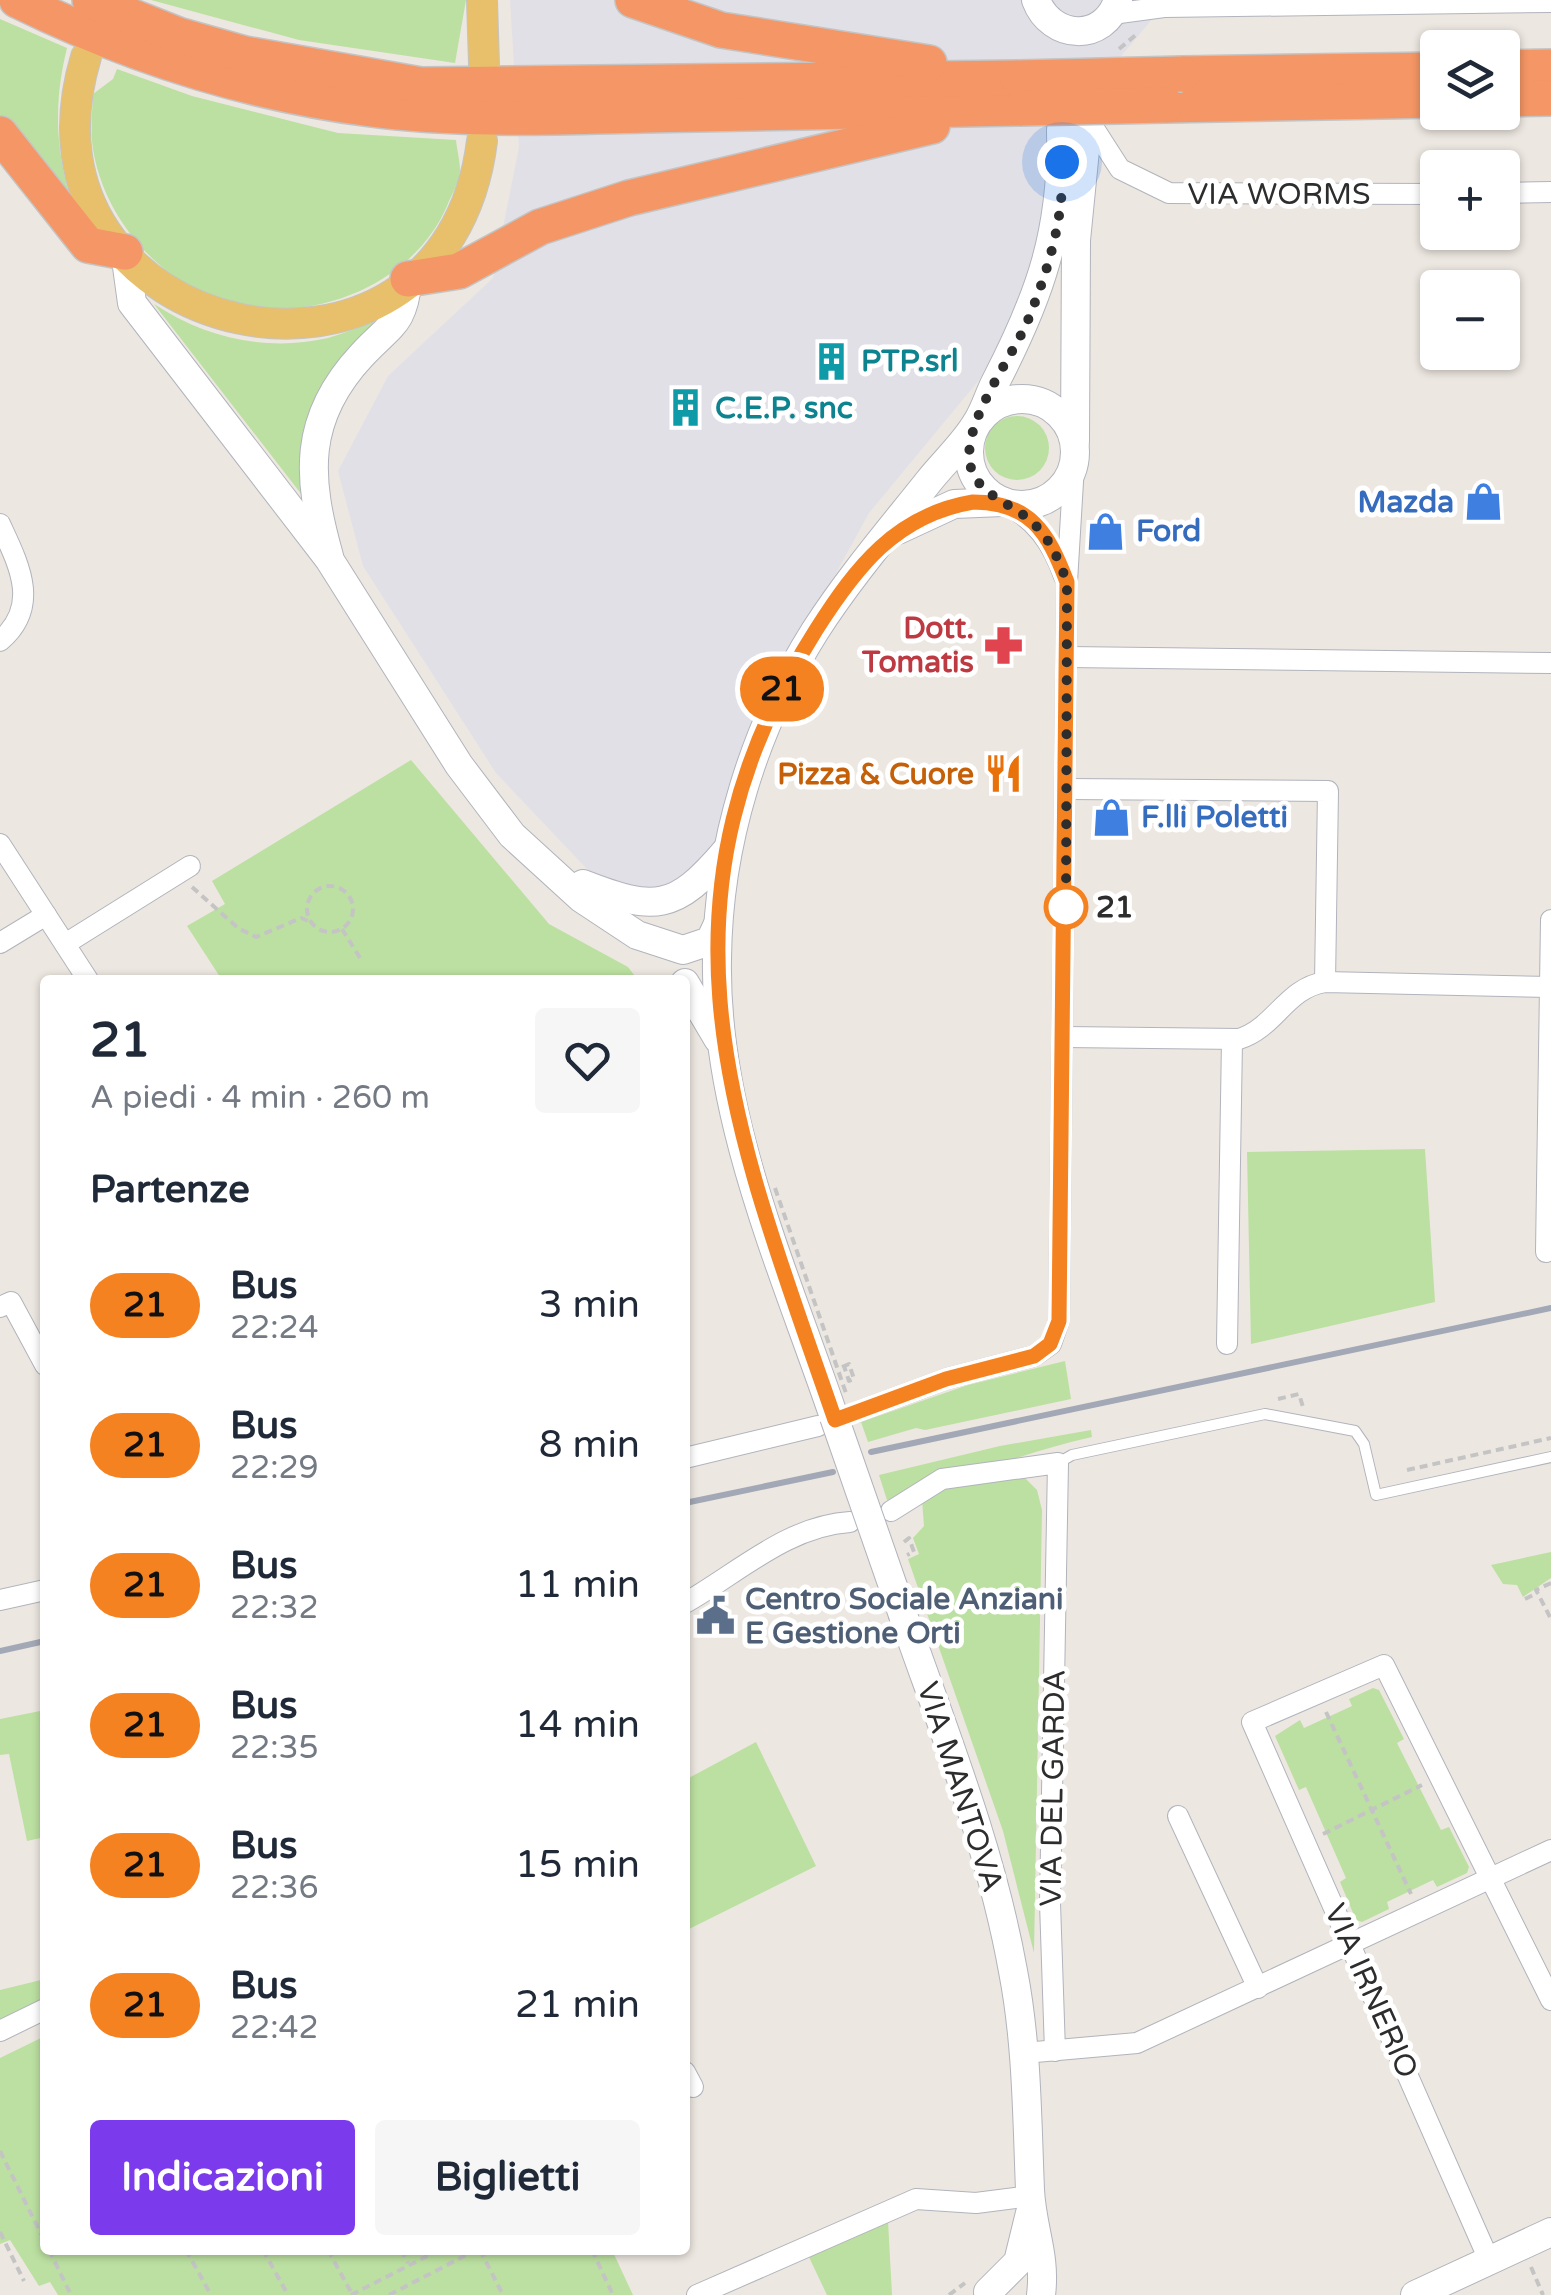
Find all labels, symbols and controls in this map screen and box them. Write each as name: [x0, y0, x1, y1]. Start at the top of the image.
map controls: [1420, 30, 1520, 370]
button: layers: [1420, 30, 1520, 130]
your location: [1037, 137, 1087, 187]
button: +: [1420, 150, 1520, 250]
street label: VIA WORMS: [1187, 176, 1371, 213]
button: −: [1420, 270, 1520, 370]
building icon: PTP.srl: [810, 340, 852, 382]
place label: PTP.srl: [861, 343, 958, 380]
building icon: C.E.P. snc: [664, 387, 706, 429]
place label: C.E.P. snc: [715, 390, 853, 427]
shop icon: Mazda: [1463, 481, 1505, 523]
place label: Mazda: [1357, 484, 1454, 521]
shop icon: Ford: [1085, 510, 1127, 552]
place label: Ford: [1136, 513, 1201, 550]
place label: Dott. Tomatis: [861, 610, 974, 681]
pharmacy icon: Dott. Tomatis: [983, 624, 1025, 666]
line badge: 21: [737, 656, 827, 722]
text: 21: [760, 668, 804, 710]
restaurant icon: Pizza & Cuore: [983, 753, 1025, 795]
place label: Pizza & Cuore: [777, 756, 974, 793]
shop icon: F.lli Poletti: [1090, 796, 1132, 838]
place label: F.lli Poletti: [1141, 799, 1288, 836]
marker: 21: [1045, 886, 1087, 928]
place label: 21: [1096, 889, 1134, 926]
button: heart: [535, 1008, 640, 1113]
text: 21: [90, 1012, 150, 1070]
text: A piedi · 4 min · 260 m: [90, 1079, 430, 1117]
text: Partenze: [90, 1167, 250, 1213]
text: Bus: [230, 1263, 297, 1309]
text: 3 min: [539, 1282, 640, 1328]
text: 21: [123, 1284, 167, 1326]
text: 22:24: [230, 1309, 319, 1347]
text: Bus: [230, 1403, 297, 1449]
text: 8 min: [539, 1422, 640, 1468]
text: 21: [123, 1424, 167, 1466]
text: 22:29: [230, 1449, 319, 1487]
text: Bus: [230, 1543, 297, 1589]
text: 11 min: [515, 1562, 640, 1608]
text: 21: [123, 1564, 167, 1606]
place label: Centro Sociale Anziani E Gestione Orti: [745, 1581, 1064, 1652]
text: 22:32: [230, 1589, 319, 1627]
public building icon: Centro Sociale Anziani E Gestione Orti: [694, 1595, 736, 1637]
street label: VIA DEL GARDA: [1032, 1669, 1074, 1907]
street label: VIA MANTOVA: [909, 1677, 1011, 1897]
text: Bus: [230, 1683, 297, 1729]
text: 14 min: [515, 1702, 640, 1748]
text: 21: [123, 1704, 167, 1746]
text: 22:35: [230, 1729, 319, 1767]
text: Bus: [230, 1823, 297, 1869]
text: 15 min: [515, 1842, 640, 1888]
text: 21: [123, 1844, 167, 1886]
text: 22:36: [230, 1869, 319, 1907]
street label: VIA IRNERIO: [1316, 1898, 1426, 2084]
text: Bus: [230, 1963, 297, 2009]
text: 21 min: [515, 1982, 640, 2028]
text: 21: [123, 1984, 167, 2026]
text: 22:42: [230, 2009, 319, 2047]
button: Indicazioni: [90, 2120, 355, 2235]
button: Biglietti: [375, 2120, 640, 2235]

